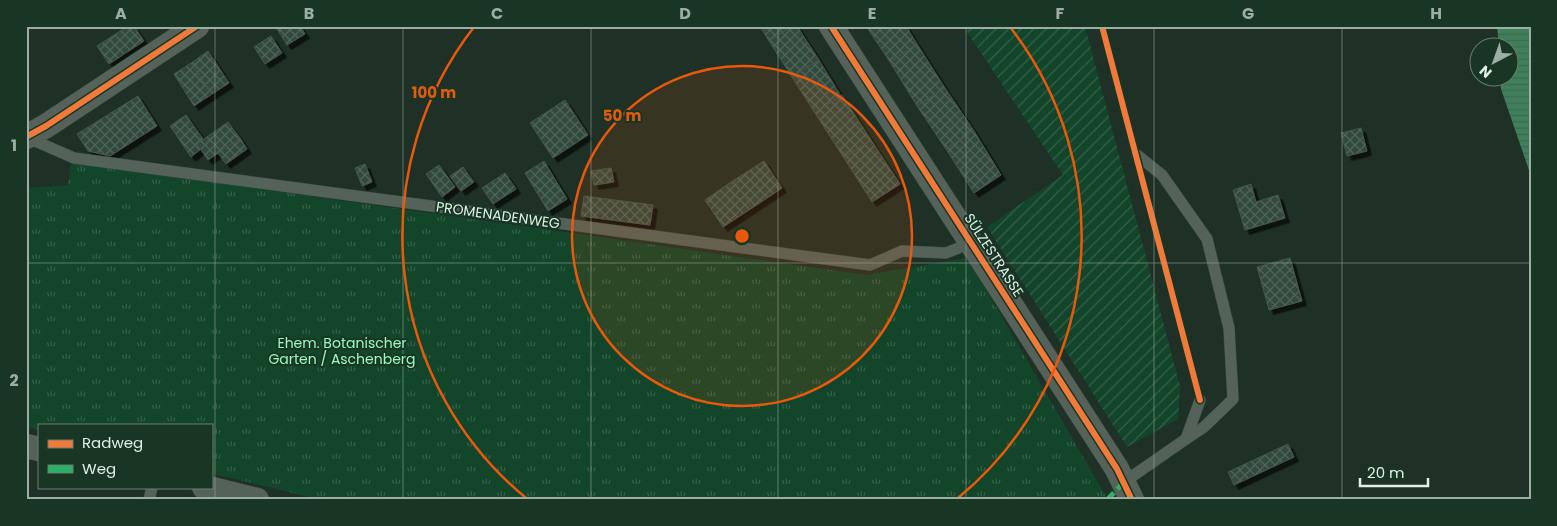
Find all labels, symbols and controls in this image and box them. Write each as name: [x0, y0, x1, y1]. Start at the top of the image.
text: A: [115, 2, 127, 25]
text: B: [304, 2, 314, 25]
text: C: [491, 2, 503, 25]
text: D: [679, 2, 691, 25]
text: E: [868, 2, 876, 25]
text: F: [1056, 2, 1065, 25]
text: G: [1242, 2, 1254, 25]
text: H: [1430, 2, 1442, 25]
north arrow: [1470, 38, 1520, 88]
text: N: [1475, 61, 1496, 83]
text: 100 m: [412, 82, 456, 103]
text: 50 m: [603, 105, 641, 126]
text: 1: [11, 134, 17, 157]
street label: PROMENADENWEG: [435, 196, 561, 234]
street label: SÜLZESTRASSE: [960, 209, 1028, 301]
centre of rings: [733, 227, 751, 245]
park label: Ehem. Botanischer Garten / Aschenberg: [268, 333, 416, 369]
text: 2: [9, 369, 19, 392]
legend: [38, 424, 212, 488]
text: Radweg: [82, 432, 143, 453]
scale bar: [1360, 456, 1427, 488]
text: Weg: [82, 458, 116, 479]
text: 20 m: [1367, 462, 1405, 483]

